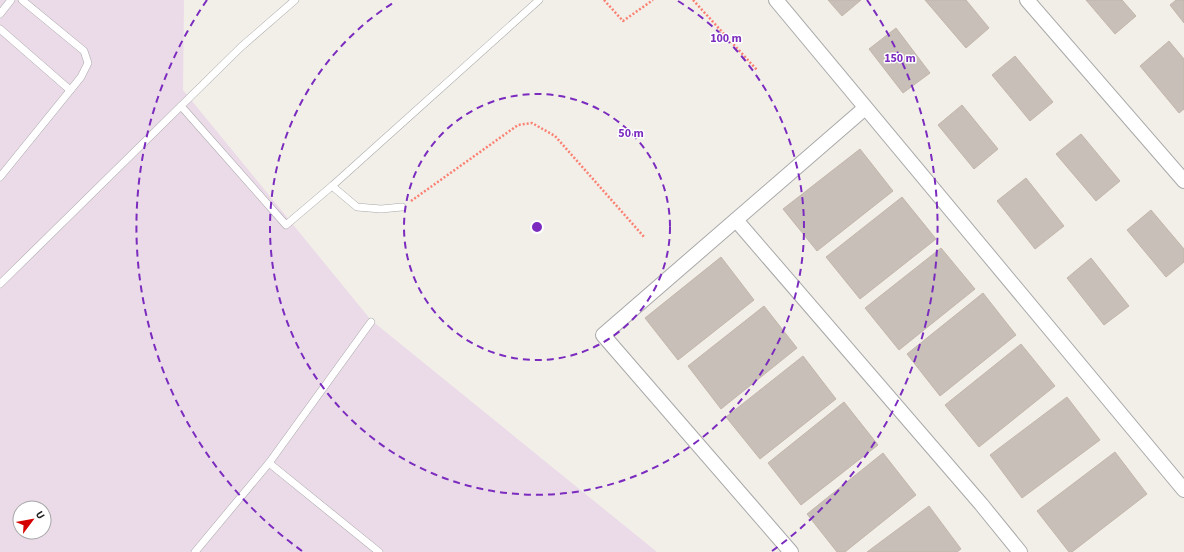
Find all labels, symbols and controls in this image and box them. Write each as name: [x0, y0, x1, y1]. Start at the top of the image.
text: 100 m: [710, 30, 742, 47]
text: 150 m: [884, 50, 916, 67]
text: 50 m: [618, 125, 644, 142]
centre of rings: [530, 220, 544, 234]
north arrow: [12, 500, 52, 540]
text: U: [32, 508, 48, 522]

